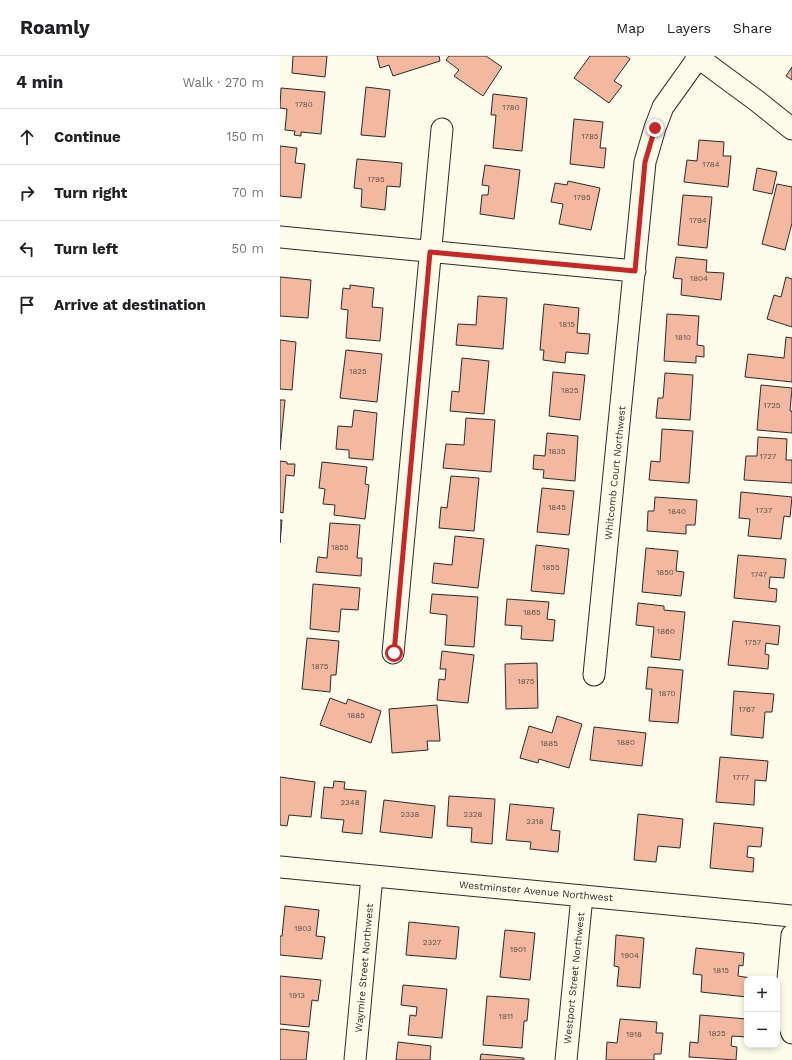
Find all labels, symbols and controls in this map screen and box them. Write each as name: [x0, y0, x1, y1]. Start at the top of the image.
text: Roamly: [20, 16, 90, 39]
text: Map: [616, 20, 645, 36]
text: Layers: [667, 20, 711, 36]
text: Share: [733, 20, 772, 36]
text: 4 min: [16, 72, 63, 92]
text: Walk · 270 m: [183, 75, 264, 90]
house number: 1780: [295, 100, 313, 109]
house number: 1780: [502, 103, 520, 112]
route end: [646, 119, 664, 137]
icon: ahead: [16, 126, 38, 148]
text: Continue: [54, 128, 121, 146]
text: 150 m: [226, 129, 264, 144]
house number: 1785: [581, 132, 599, 141]
house number: 1784: [702, 160, 720, 169]
house number: 1795: [367, 175, 385, 184]
icon: right: [16, 182, 38, 204]
text: Turn right: [54, 184, 127, 202]
text: 70 m: [232, 185, 264, 200]
house number: 1795: [573, 193, 591, 202]
house number: 1794: [689, 216, 707, 225]
icon: left: [16, 238, 38, 260]
text: Turn left: [54, 240, 118, 258]
text: 50 m: [232, 241, 264, 256]
house number: 1804: [690, 274, 708, 283]
icon: arrive: [16, 294, 38, 316]
text: Arrive at destination: [54, 296, 206, 314]
house number: 1815: [559, 320, 575, 329]
house number: 1810: [675, 333, 691, 342]
house number: 1825: [349, 367, 367, 376]
house number: 1825: [561, 386, 579, 395]
house number: 1725: [764, 401, 781, 410]
street label: Whitcomb Court Northwest: [602, 405, 628, 541]
house number: 1835: [548, 447, 566, 456]
house number: 1727: [760, 452, 777, 461]
house number: 1845: [548, 503, 566, 512]
house number: 1737: [756, 506, 773, 515]
house number: 1840: [668, 507, 686, 516]
house number: 1855: [331, 543, 349, 552]
house number: 1855: [542, 563, 560, 572]
house number: 1850: [656, 568, 674, 577]
house number: 1747: [751, 570, 768, 579]
house number: 1865: [523, 608, 541, 617]
house number: 1860: [657, 627, 675, 636]
house number: 1757: [745, 638, 762, 647]
route start: [385, 644, 403, 662]
house number: 1875: [312, 662, 329, 671]
house number: 1875: [518, 677, 535, 686]
house number: 1870: [658, 689, 676, 698]
house number: 1767: [739, 705, 756, 714]
house number: 1885: [347, 711, 365, 720]
house number: 1880: [617, 738, 635, 747]
house number: 1885: [540, 739, 558, 748]
house number: 1777: [733, 773, 750, 782]
house number: 2348: [340, 798, 360, 807]
house number: 2338: [401, 810, 420, 819]
house number: 2328: [464, 810, 483, 819]
house number: 2318: [526, 817, 544, 826]
street label: Westminster Avenue Northwest: [459, 879, 614, 903]
street label: Waymire Street Northwest: [353, 902, 375, 1033]
street label: Westport Street Northwest: [562, 911, 586, 1044]
house number: 1903: [294, 924, 312, 933]
house number: 2327: [423, 938, 442, 947]
house number: 1901: [510, 945, 526, 954]
house number: 1904: [621, 951, 639, 960]
house number: 1815: [713, 966, 729, 975]
map controls: [744, 976, 780, 1048]
button: +: [744, 976, 780, 1012]
house number: 1913: [289, 991, 305, 1000]
house number: 1911: [499, 1012, 513, 1021]
button: −: [744, 1012, 780, 1048]
house number: 1825: [708, 1029, 726, 1038]
house number: 1918: [626, 1030, 642, 1039]

